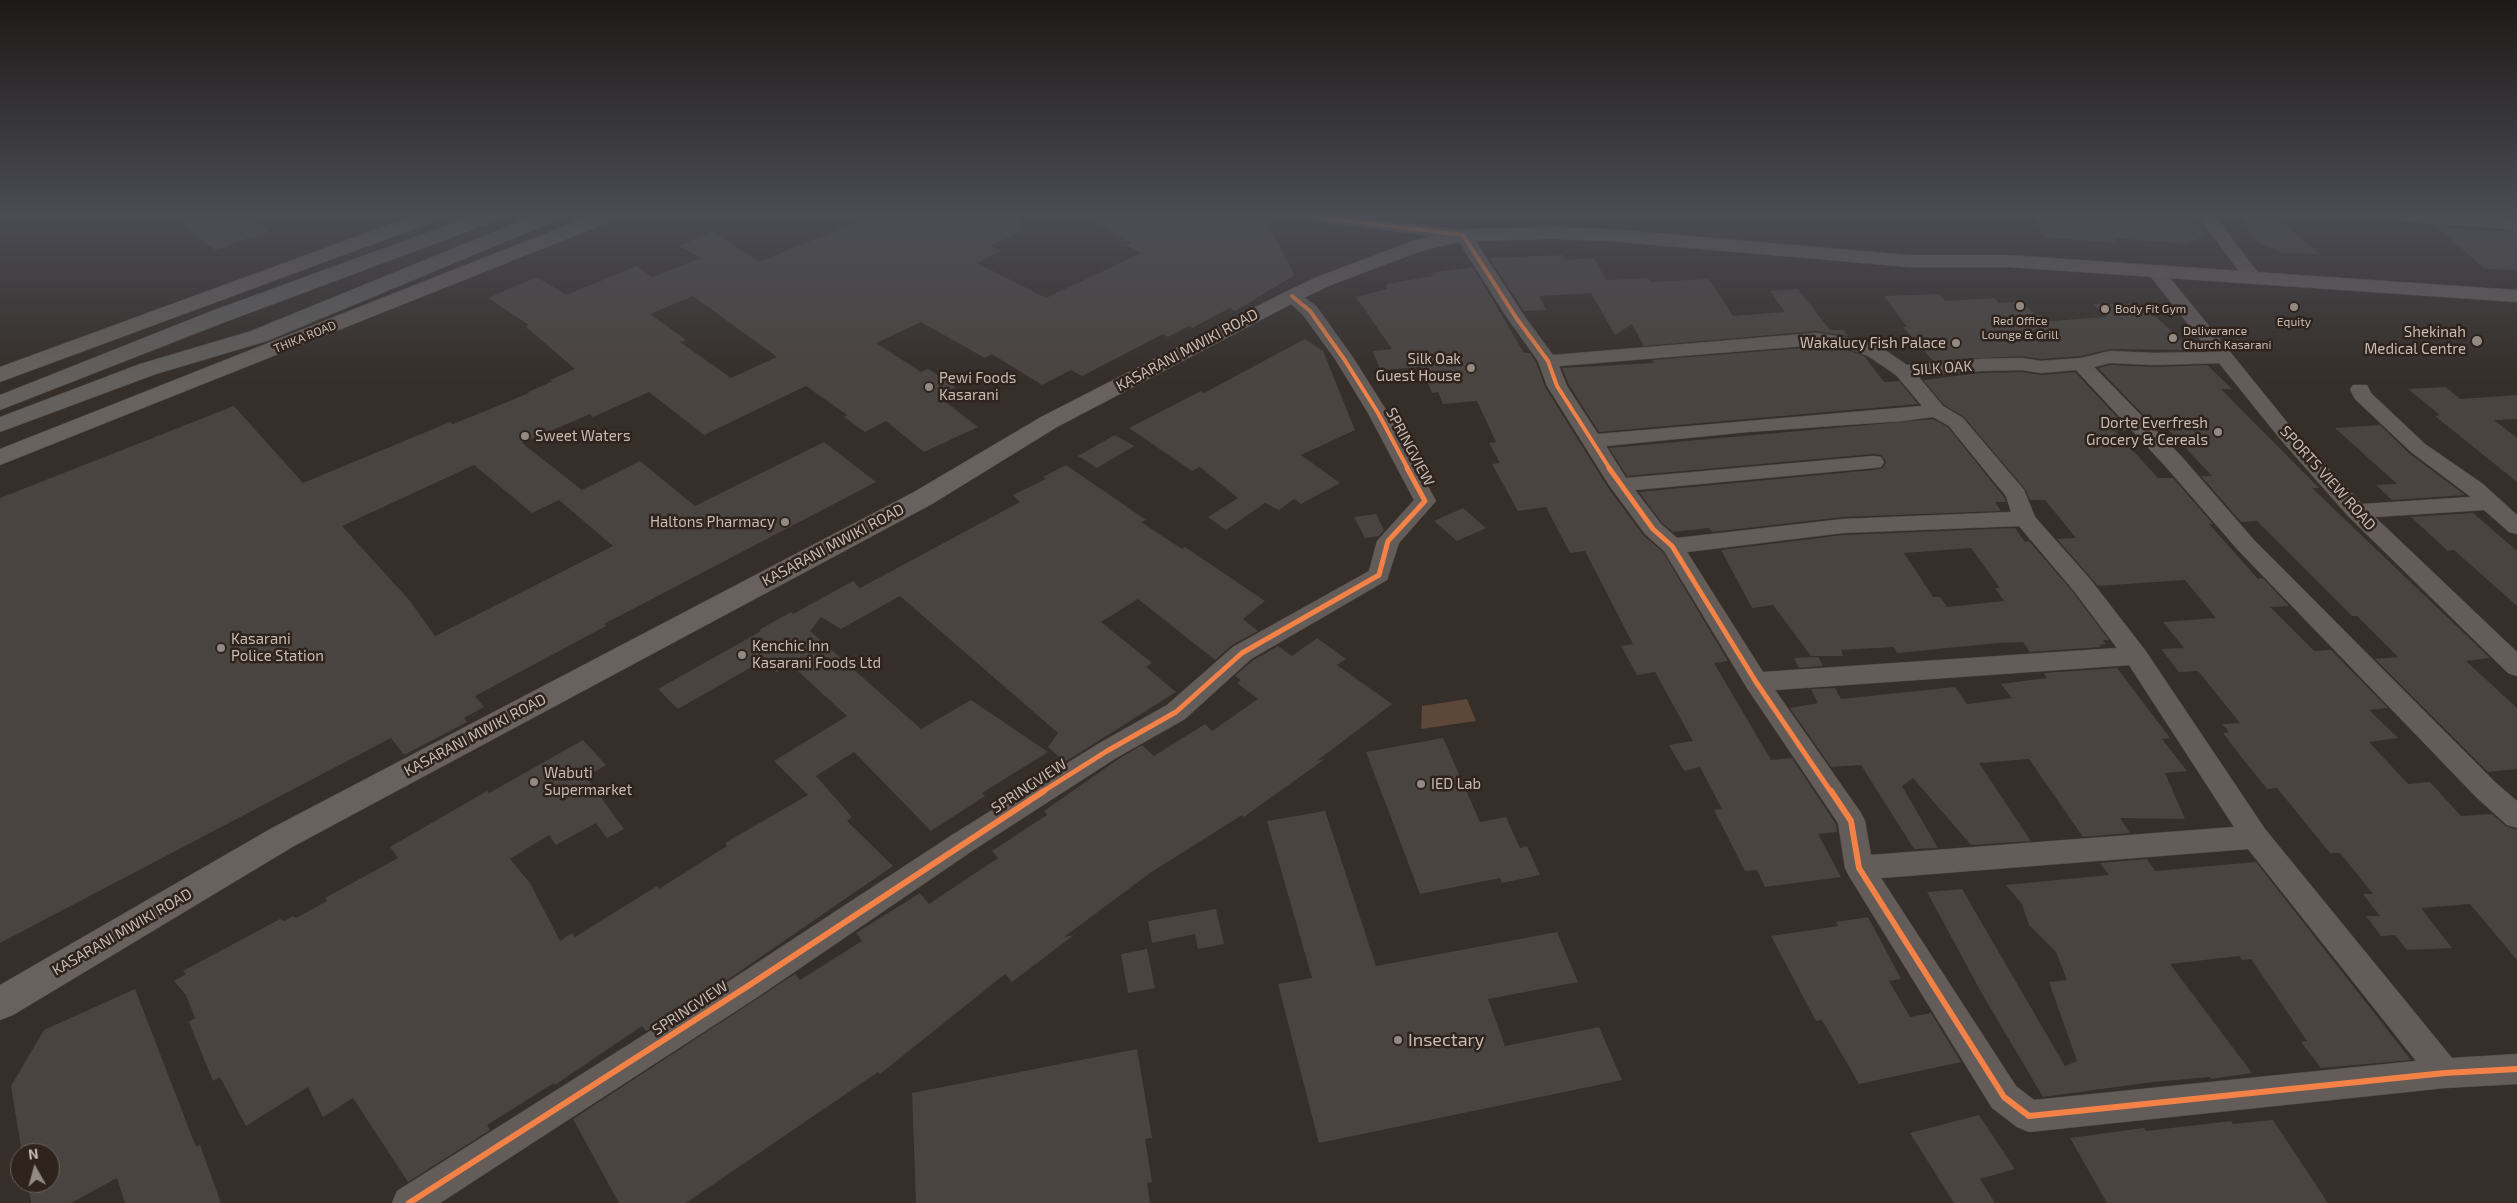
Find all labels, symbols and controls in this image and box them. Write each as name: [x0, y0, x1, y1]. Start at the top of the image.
marker: Red Office Lounge & Grill: [2014, 300, 2026, 312]
marker: Equity: [2288, 301, 2300, 313]
place label: Body Fit Gym: [2115, 302, 2186, 316]
marker: Body Fit Gym: [2099, 303, 2111, 315]
street label: KASARANI MWIKI ROAD: [1113, 305, 1261, 395]
place label: Red Office Lounge & Grill: [1982, 314, 2058, 342]
place label: Equity: [2277, 315, 2311, 329]
street label: THIKA ROAD: [272, 318, 338, 356]
place label: Shekinah Medical Centre: [2364, 323, 2466, 358]
place label: Deliverance Church Kasarani: [2183, 324, 2272, 352]
marker: Deliverance Church Kasarani: [2167, 332, 2179, 344]
place label: Wakalucy Fish Palace: [1800, 334, 1946, 352]
marker: Shekinah Medical Centre: [2470, 334, 2484, 348]
marker: Wakalucy Fish Palace: [1950, 337, 1962, 349]
place label: Silk Oak Guest House: [1376, 350, 1461, 385]
street label: SILK OAK: [1911, 357, 1973, 379]
marker: Silk Oak Guest House: [1465, 362, 1477, 374]
place label: Pewi Foods Kasarani: [939, 369, 1016, 404]
marker: Pewi Foods Kasarani: [923, 381, 935, 393]
street label: SPRINGVIEW: [1382, 405, 1438, 489]
place label: Dorte Everfresh Grocery & Cereals: [2086, 414, 2208, 449]
street label: SPORTS VIEW ROAD: [2276, 422, 2380, 534]
marker: Dorte Everfresh Grocery & Cereals: [2212, 426, 2224, 438]
place label: Sweet Waters: [535, 427, 631, 445]
marker: Sweet Waters: [519, 430, 531, 442]
street label: KASARANI MWIKI ROAD: [759, 500, 907, 590]
place label: Haltons Pharmacy: [650, 513, 775, 531]
marker: Haltons Pharmacy: [779, 516, 791, 528]
place label: Kasarani Police Station: [231, 630, 324, 665]
place label: Kenchic Inn Kasarani Foods Ltd: [752, 637, 881, 672]
marker: Kasarani Police Station: [215, 642, 227, 654]
marker: Kenchic Inn Kasarani Foods Ltd: [736, 649, 748, 661]
street label: KASARANI MWIKI ROAD: [401, 690, 549, 780]
street label: SPRINGVIEW: [988, 755, 1070, 817]
place label: Wabuti Supermarket: [544, 764, 632, 799]
place label: IED Lab: [1431, 775, 1481, 793]
marker: Wabuti Supermarket: [528, 776, 540, 788]
marker: IED Lab: [1415, 778, 1427, 790]
street label: KASARANI MWIKI ROAD: [49, 885, 195, 979]
street label: SPRINGVIEW: [649, 977, 731, 1039]
place label: Insectary: [1408, 1029, 1484, 1051]
marker: Insectary: [1392, 1034, 1404, 1046]
north arrow: [10, 1143, 60, 1193]
text: N: [27, 1145, 39, 1163]

